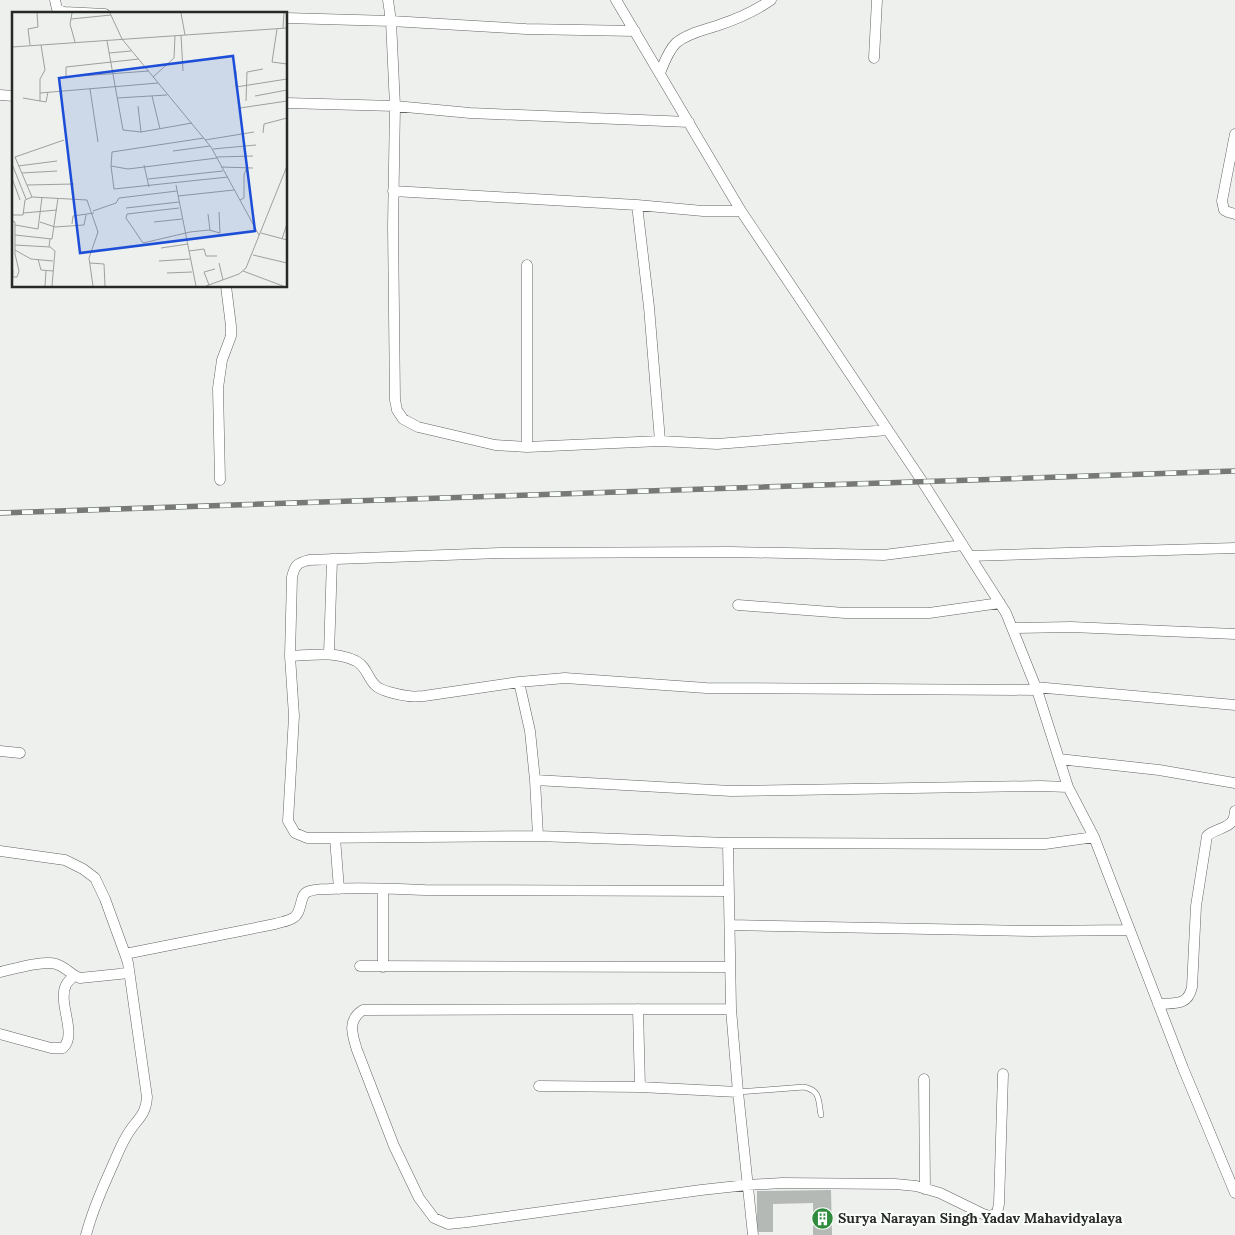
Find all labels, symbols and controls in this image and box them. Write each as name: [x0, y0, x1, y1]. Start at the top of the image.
inset map: [12, 12, 288, 288]
building icon: Surya Narayan Singh Yadav Mahavidyalaya: [810, 1206, 834, 1230]
place label: Surya Narayan Singh Yadav Mahavidyalaya: [838, 1209, 1123, 1227]

